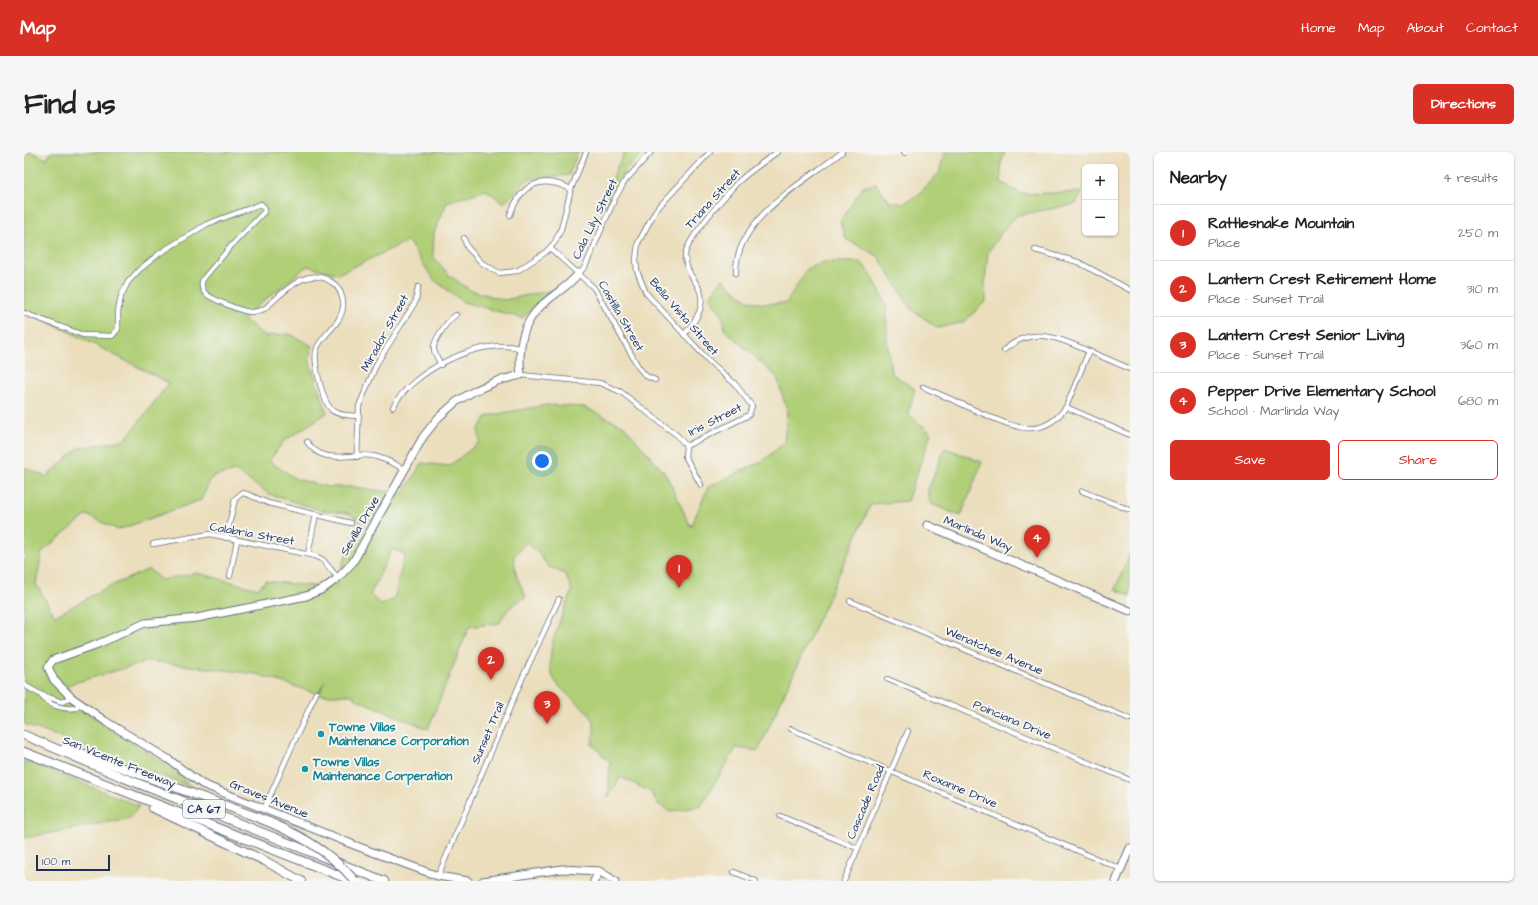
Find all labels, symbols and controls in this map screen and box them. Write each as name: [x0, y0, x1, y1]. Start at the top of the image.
text: Map: [20, 15, 56, 42]
text: Home: [1301, 18, 1336, 38]
text: Map: [1358, 18, 1384, 38]
text: About: [1406, 18, 1444, 38]
text: Contact: [1466, 18, 1518, 38]
button: Directions: [1413, 84, 1514, 124]
text: Find us: [24, 85, 115, 124]
map controls: [1082, 164, 1118, 236]
button: +: [1082, 164, 1118, 200]
street label: Triana Street: [681, 165, 745, 233]
text: Nearby: [1170, 166, 1227, 190]
text: 4 results: [1443, 169, 1498, 187]
street label: Cala Lily Street: [568, 176, 623, 263]
button: −: [1082, 200, 1118, 236]
text: Rattlesnake Mountain: [1208, 213, 1354, 234]
text: 1: [1182, 224, 1184, 242]
text: 250 m: [1458, 224, 1498, 242]
text: Place: [1208, 234, 1240, 252]
text: Lantern Crest Retirement Home: [1208, 269, 1436, 290]
street label: Bella Vista Street: [645, 274, 723, 360]
street label: Castilla Street: [594, 278, 648, 355]
text: 2: [1179, 280, 1187, 298]
text: 310 m: [1466, 280, 1498, 298]
text: Place · Sunset Trail: [1208, 290, 1324, 308]
street label: Mirador Street: [357, 291, 413, 375]
text: Lantern Crest Senior Living: [1208, 325, 1404, 346]
text: 3: [1180, 336, 1186, 354]
text: 360 m: [1460, 336, 1498, 354]
text: Place · Sunset Trail: [1208, 346, 1324, 364]
text: Pepper Drive Elementary School: [1208, 381, 1436, 402]
text: 4: [1179, 392, 1187, 410]
text: 680 m: [1458, 392, 1498, 410]
street label: Iris Street: [685, 399, 745, 441]
text: School · Marlinda Way: [1208, 402, 1339, 420]
button: Save: [1170, 440, 1330, 480]
button: Share: [1338, 440, 1498, 480]
your location: [532, 451, 552, 471]
street label: Sevilla Drive: [336, 493, 384, 559]
street label: Marlinda Way: [941, 512, 1015, 557]
street label: Calabria Street: [208, 518, 296, 550]
pin: 4: [1024, 525, 1050, 558]
pin: 1: [666, 555, 692, 588]
street label: Wenatchee Avenue: [942, 623, 1046, 680]
pin: 2: [478, 647, 504, 680]
pin: 3: [534, 691, 560, 724]
street label: Poinciana Drive: [970, 696, 1054, 744]
street label: Sunset Trail: [467, 699, 509, 767]
place label: Towne Villas Maintenance Corporation: [328, 719, 469, 751]
marker: Towne Villas Maintenance Corporation: [316, 729, 326, 739]
street label: San Vicente Freeway: [60, 732, 178, 794]
place label: Towne Villas Maintenance Corperation: [312, 754, 452, 786]
street label: Cascade Road: [843, 762, 889, 842]
marker: Towne Villas Maintenance Corperation: [300, 764, 310, 774]
street label: Roxanne Drive: [920, 766, 1000, 813]
street label: Graves Avenue: [227, 775, 311, 823]
road number: CA 67: [183, 800, 225, 818]
scale bar: [36, 853, 110, 872]
text: 100 m: [42, 854, 70, 869]

